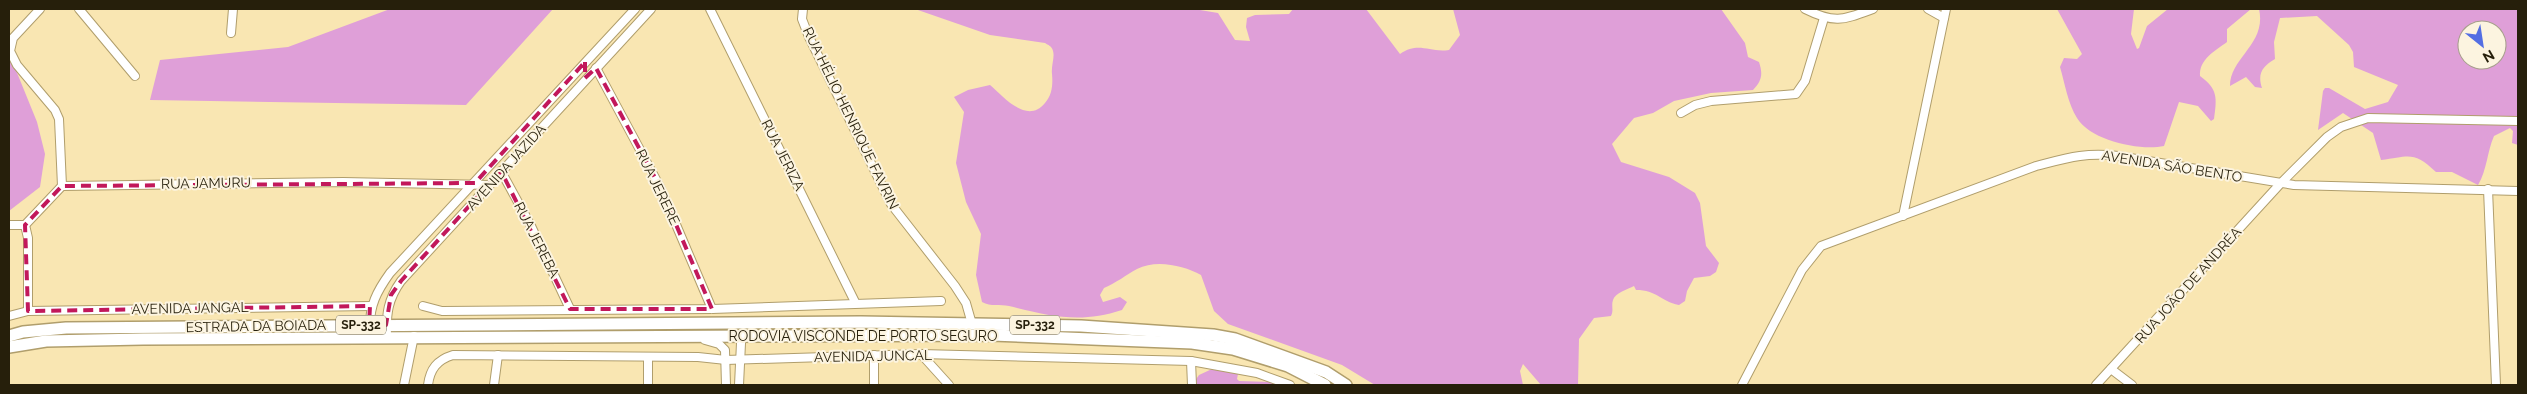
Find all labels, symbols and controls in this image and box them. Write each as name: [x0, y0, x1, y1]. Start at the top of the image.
north arrow: [2457, 20, 2507, 70]
street label: RUA HÉLIO HENRIQUE FAVRIN: [800, 24, 903, 212]
text: N: [2480, 47, 2497, 66]
street label: RUA JERIZA: [758, 117, 808, 194]
street label: AVENIDA JAZIDA: [463, 120, 549, 213]
street label: AVENIDA SÃO BENTO: [2101, 146, 2244, 185]
street label: RUA JERERE: [633, 147, 683, 227]
street label: RUA JAMURU: [161, 174, 251, 192]
street label: RUA JEREBA: [511, 199, 563, 281]
street label: RUA JOÃO DE ANDRÉA: [2131, 223, 2245, 346]
street label: AVENIDA JANGAL: [131, 299, 249, 317]
road number: SP-332: [336, 316, 386, 334]
road number: SP-332: [1010, 316, 1060, 334]
street label: ESTRADA DA BOIADA: [186, 317, 327, 335]
street label: RODOVIA VISCONDE DE PORTO SEGURO: [728, 328, 998, 344]
street label: AVENIDA JUNCAL: [814, 347, 932, 365]

